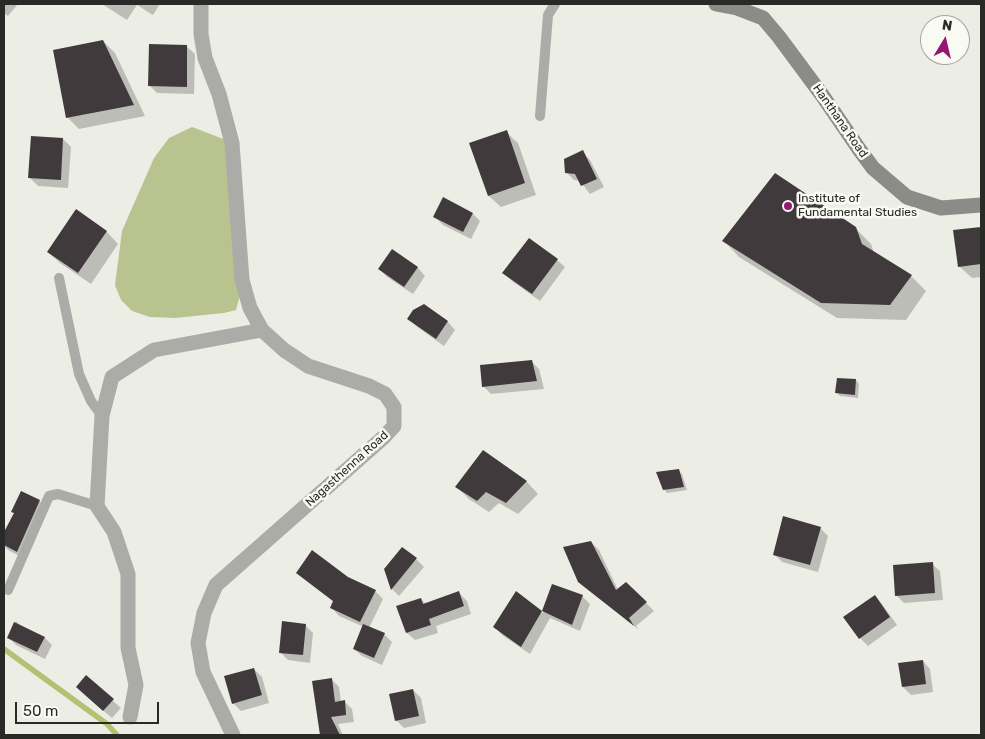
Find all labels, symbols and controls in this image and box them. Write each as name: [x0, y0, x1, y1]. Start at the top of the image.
north arrow: [920, 15, 970, 65]
text: N: [941, 16, 954, 35]
street label: Hanthana Road: [809, 82, 871, 160]
place label: Institute of Fundamental Studies: [798, 192, 917, 220]
marker: Institute of Fundamental Studies: [782, 200, 794, 212]
street label: Nagasthenna Road: [303, 428, 391, 510]
scale bar: [18, 692, 161, 724]
text: 50 m: [23, 702, 58, 720]

